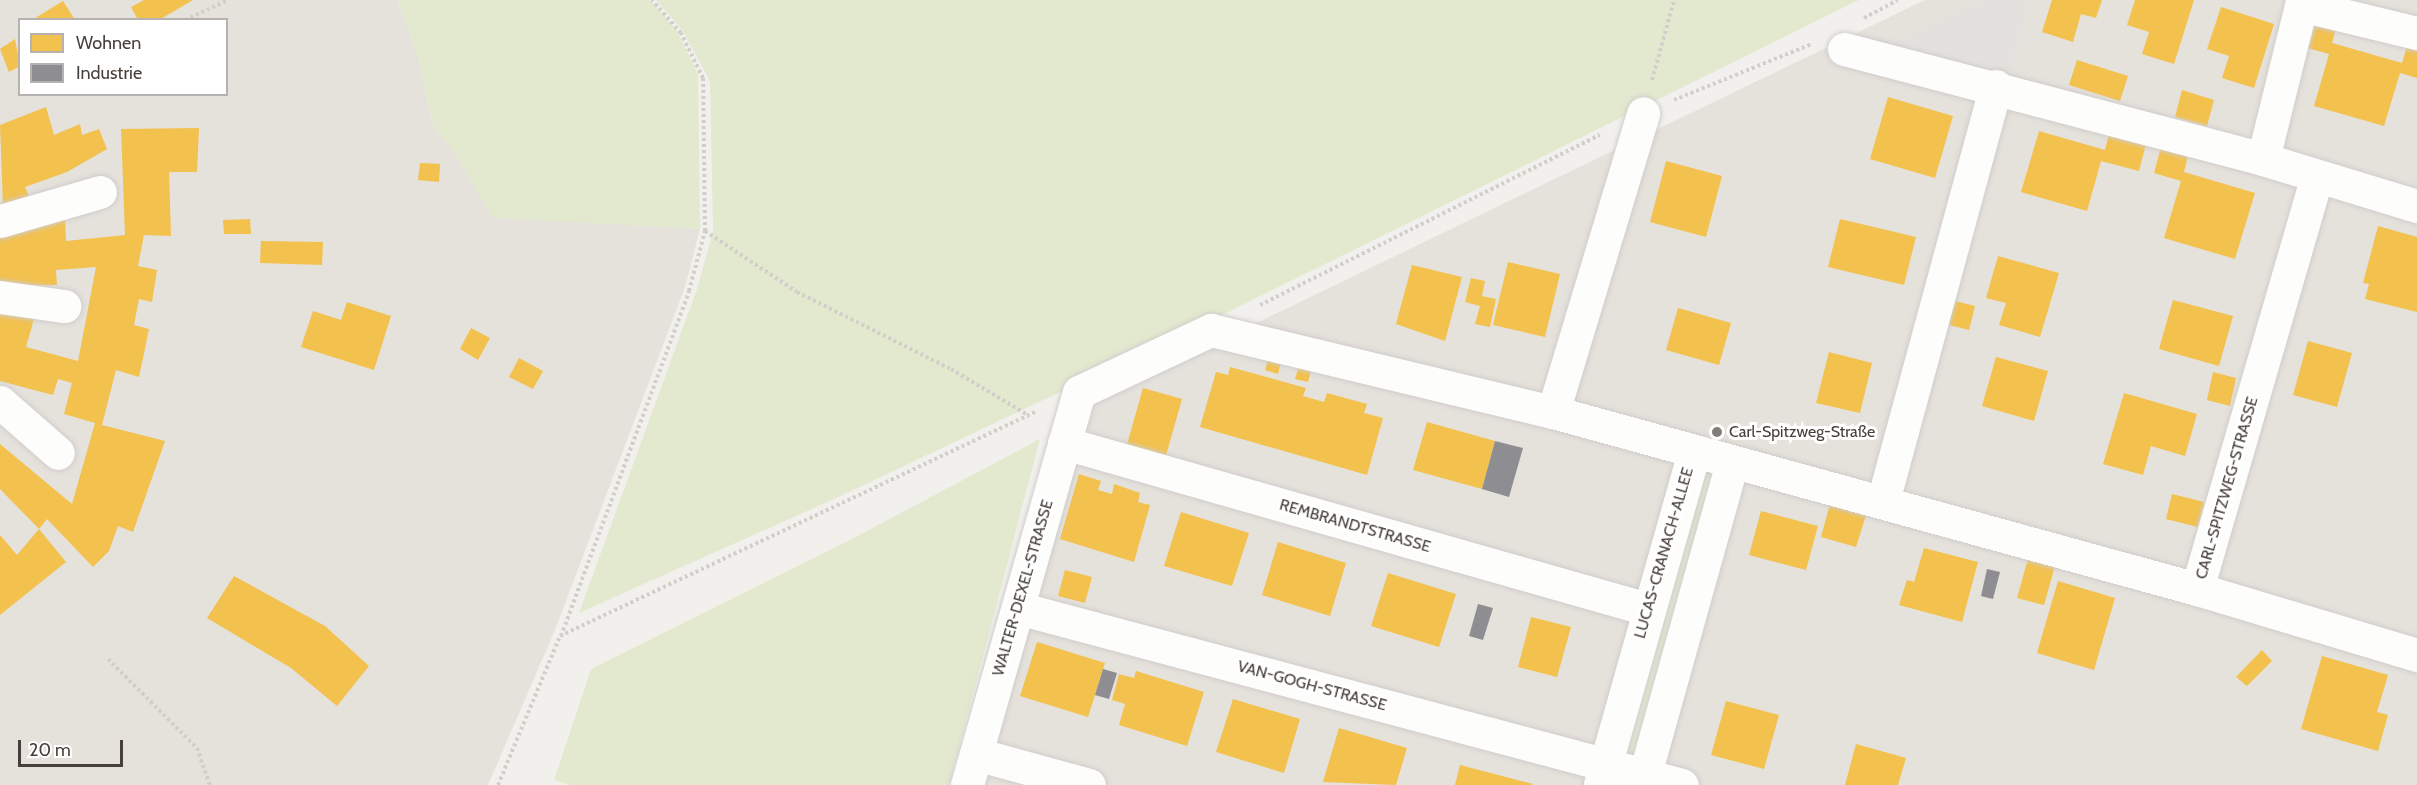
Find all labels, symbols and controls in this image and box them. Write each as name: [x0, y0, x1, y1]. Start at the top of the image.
legend: [18, 18, 228, 96]
text: Wohnen: [76, 32, 141, 54]
text: Industrie: [76, 62, 142, 84]
street label: CARL-SPITZWEG-STRASSE: [2192, 395, 2262, 581]
place label: Carl-Spitzweg-Straße: [1729, 422, 1875, 442]
marker: Carl-Spitzweg-Straße: [1710, 425, 1724, 439]
street label: LUCAS-CRANACH-ALLEE: [1630, 465, 1698, 641]
street label: REMBRANDTSTRASSE: [1277, 495, 1433, 557]
street label: WALTER-DEXEL-STRASSE: [989, 498, 1057, 678]
street label: VAN-GOGH-STRASSE: [1235, 657, 1389, 715]
scale bar: [21, 728, 126, 766]
text: 20 m: [29, 739, 71, 761]

